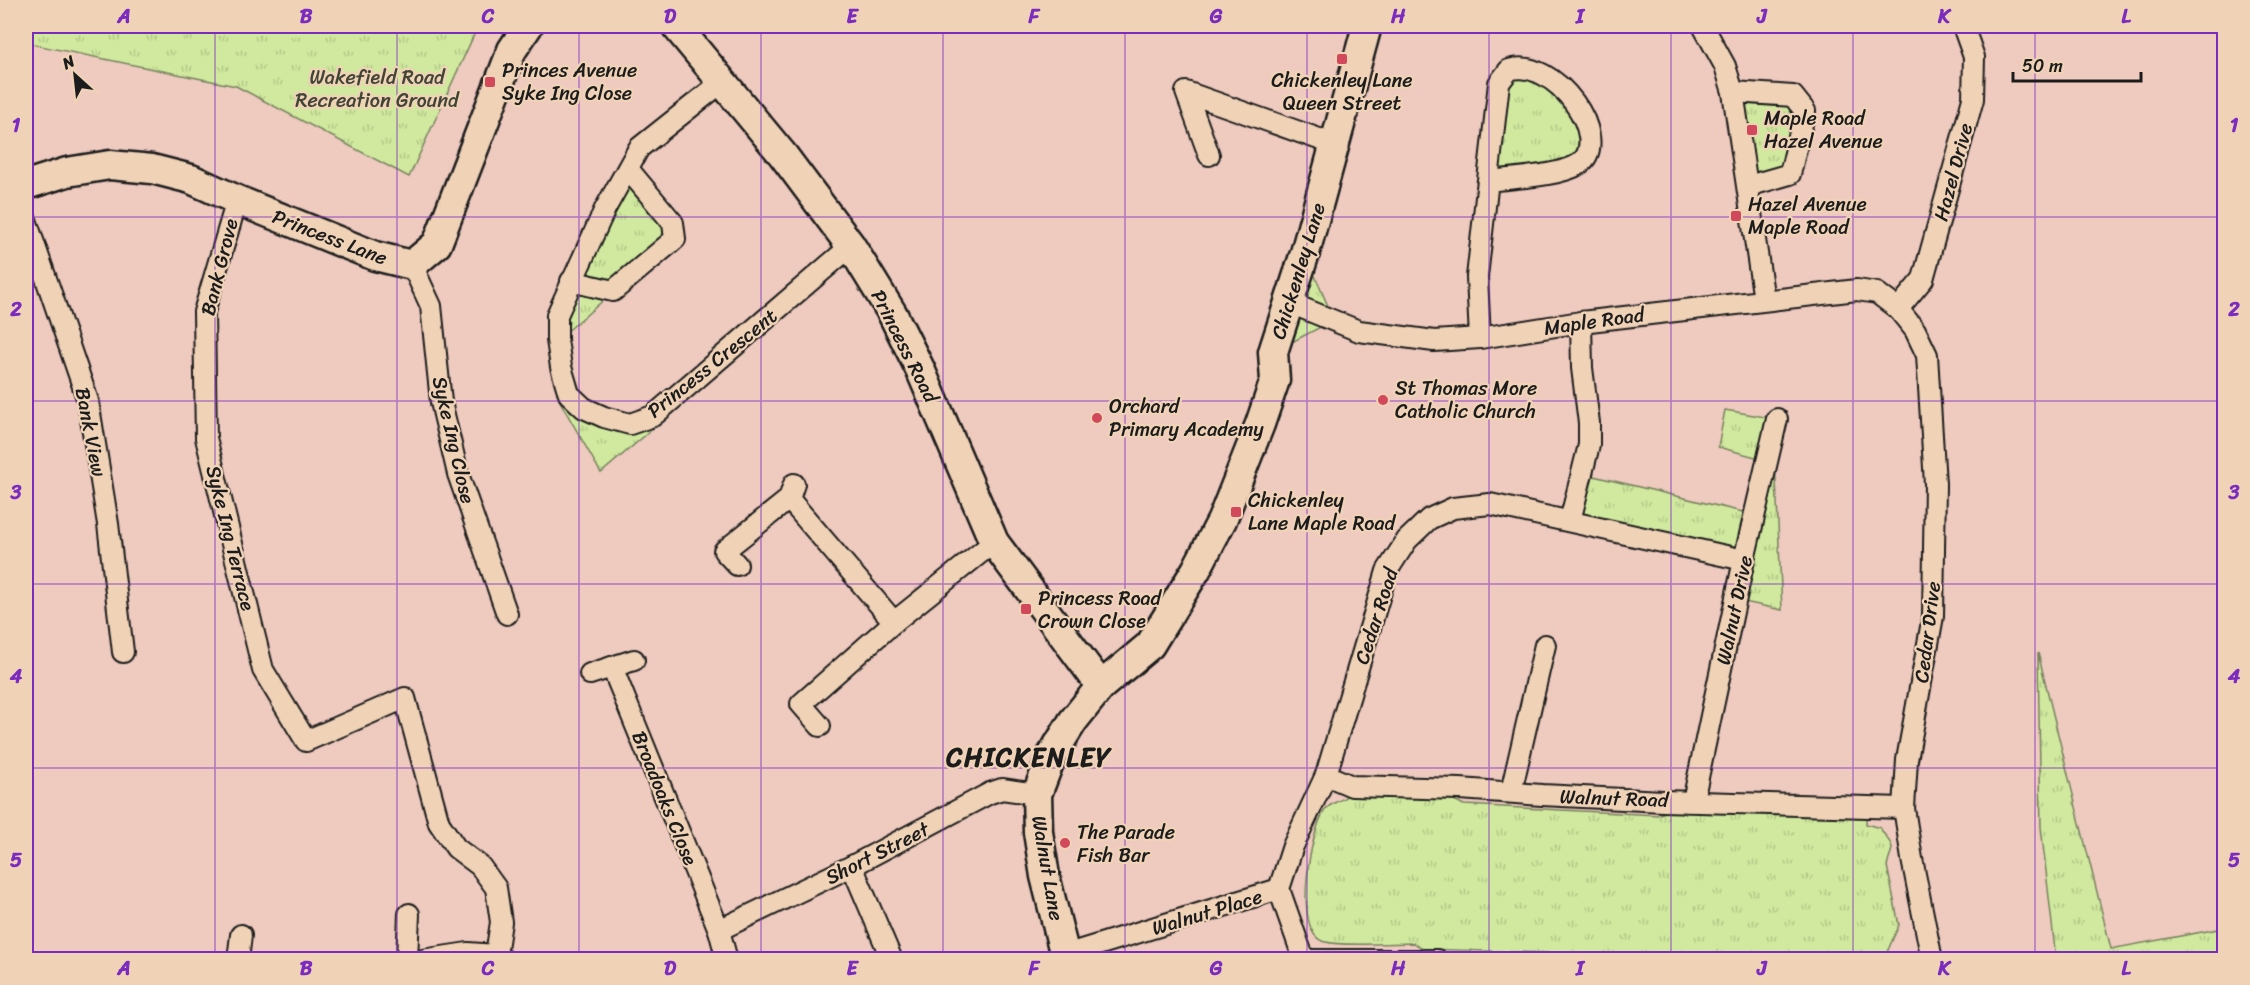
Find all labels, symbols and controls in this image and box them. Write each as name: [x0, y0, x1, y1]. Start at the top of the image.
text: A: [116, 0, 131, 34]
text: B: [300, 0, 313, 34]
text: C: [481, 0, 495, 34]
text: D: [664, 0, 677, 34]
text: E: [846, 0, 859, 34]
text: F: [1028, 0, 1041, 34]
text: G: [1209, 0, 1223, 34]
text: H: [1390, 0, 1406, 34]
text: I: [1575, 0, 1586, 34]
text: J: [1756, 0, 1768, 34]
text: K: [1937, 0, 1952, 34]
text: L: [2121, 0, 2131, 34]
north arrow: [45, 45, 105, 105]
scale bar: [2013, 45, 2140, 83]
text: N: [56, 46, 81, 78]
text: 50 m: [2022, 50, 2063, 82]
marker: Chickenley Lane Queen Street: [1335, 52, 1349, 66]
place label: Princes Avenue Syke Ing Close: [502, 53, 637, 111]
park label: Wakefield Road Recreation Ground: [295, 60, 460, 118]
place label: Chickenley Lane Queen Street: [1271, 63, 1413, 121]
marker: Princes Avenue Syke Ing Close: [483, 75, 497, 89]
place label: Maple Road Hazel Avenue: [1764, 101, 1883, 159]
text: 1: [12, 108, 21, 143]
text: 1: [2230, 108, 2239, 143]
street label: Hazel Drive: [1924, 119, 1983, 225]
marker: Maple Road Hazel Avenue: [1745, 123, 1759, 137]
place label: Hazel Avenue Maple Road: [1748, 187, 1867, 245]
street label: Chickenley Lane: [1261, 198, 1336, 344]
street label: Princess Lane: [267, 199, 393, 275]
marker: Hazel Avenue Maple Road: [1729, 209, 1743, 223]
street label: Bank Grove: [191, 215, 249, 319]
street label: Princess Road: [861, 283, 949, 410]
text: 2: [9, 292, 22, 327]
text: 2: [2227, 292, 2240, 327]
street label: Maple Road: [1542, 297, 1648, 346]
street label: Princess Crescent: [639, 299, 786, 427]
place label: St Thomas More Catholic Church: [1395, 371, 1537, 429]
street label: Syke Ing Close: [422, 373, 485, 507]
street label: Bank View: [65, 385, 116, 480]
place label: Orchard Primary Academy: [1109, 389, 1264, 447]
marker: St Thomas More Catholic Church: [1376, 393, 1390, 407]
marker: Orchard Primary Academy: [1090, 411, 1104, 425]
street label: Syke Ing Terrace: [196, 462, 266, 615]
text: 3: [10, 475, 22, 510]
text: 3: [2228, 475, 2240, 510]
place label: Chickenley Lane Maple Road: [1248, 483, 1397, 541]
marker: Chickenley Lane Maple Road: [1229, 505, 1243, 519]
street label: Walnut Drive: [1706, 552, 1763, 668]
street label: Cedar Road: [1344, 562, 1409, 669]
street label: Cedar Drive: [1904, 579, 1951, 685]
place label: Princess Road Crown Close: [1038, 581, 1163, 639]
marker: Princess Road Crown Close: [1019, 602, 1033, 616]
text: 4: [9, 659, 23, 694]
text: 4: [2227, 659, 2241, 694]
street label: Broadoaks Close: [622, 725, 708, 871]
district label: CHICKENLEY: [945, 734, 1113, 780]
street label: Walnut Road: [1559, 779, 1670, 818]
street label: Short Street: [819, 812, 936, 895]
street label: Walnut Lane: [1021, 813, 1074, 923]
place label: The Parade Fish Bar: [1077, 815, 1175, 873]
marker: The Parade Fish Bar: [1058, 836, 1072, 850]
text: 5: [10, 843, 22, 878]
text: 5: [2228, 843, 2240, 878]
street label: Walnut Place: [1147, 879, 1267, 946]
text: A: [116, 951, 131, 985]
text: B: [300, 951, 313, 985]
text: C: [481, 951, 495, 985]
text: D: [664, 951, 677, 985]
text: E: [846, 951, 859, 985]
text: F: [1028, 951, 1041, 985]
text: G: [1209, 951, 1223, 985]
text: H: [1390, 951, 1406, 985]
text: I: [1575, 951, 1586, 985]
text: J: [1756, 951, 1768, 985]
text: K: [1937, 951, 1952, 985]
text: L: [2121, 951, 2131, 985]

